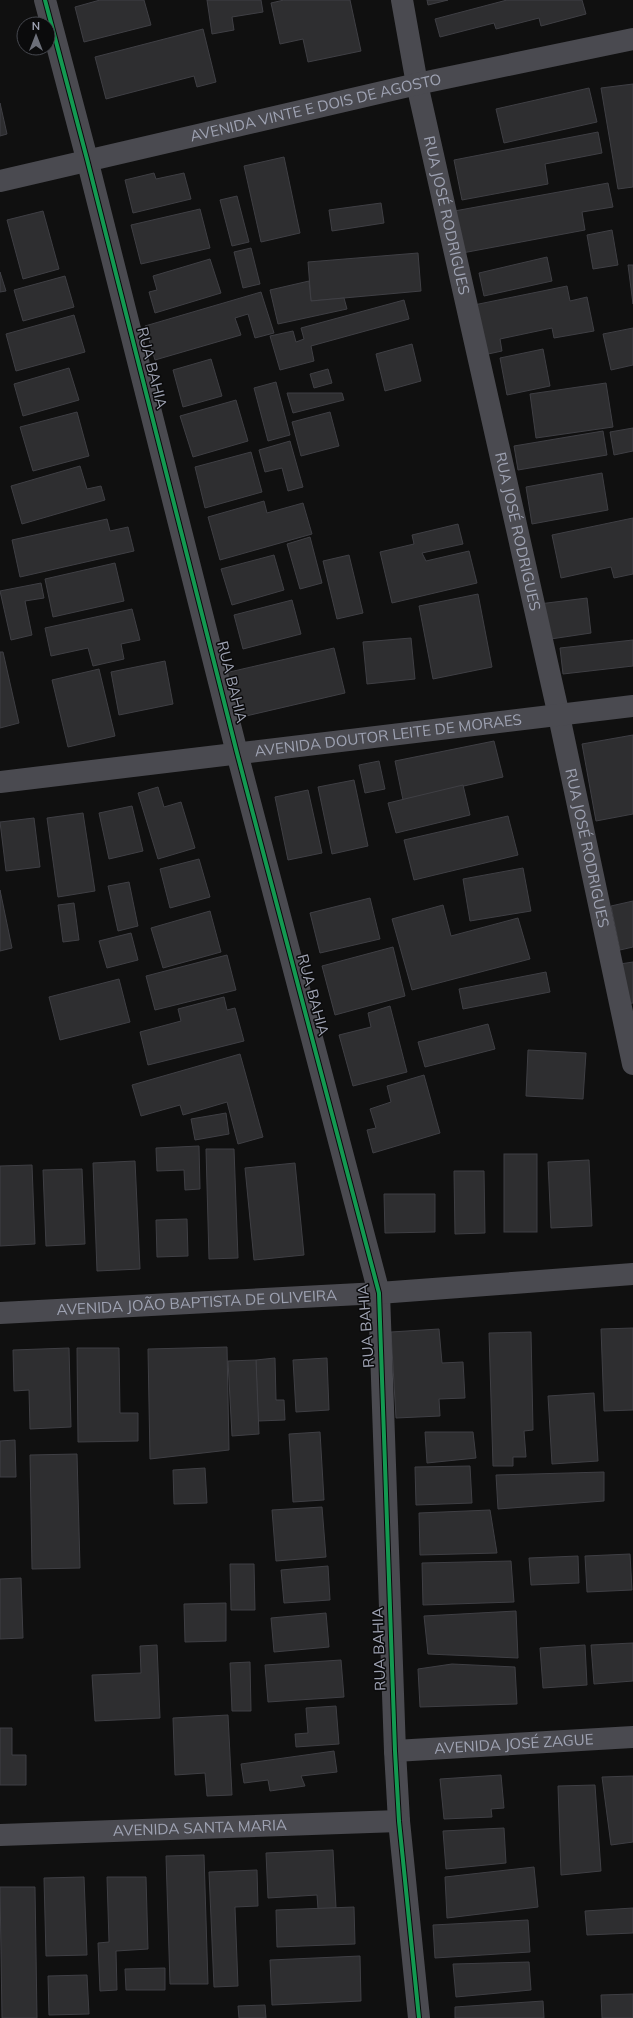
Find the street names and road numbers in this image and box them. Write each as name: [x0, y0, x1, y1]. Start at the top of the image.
street label: AVENIDA VINTE E DOIS DE AGOSTO: [188, 69, 443, 146]
street label: RUA JOSÉ RODRIGUES: [420, 134, 474, 297]
street label: RUA BAHIA: [133, 325, 172, 411]
street label: RUA JOSÉ RODRIGUES: [491, 450, 545, 613]
street label: RUA BAHIA: [213, 639, 252, 725]
street label: AVENIDA DOUTOR LEITE DE MORAES: [253, 709, 523, 760]
street label: RUA JOSÉ RODRIGUES: [561, 767, 614, 929]
street label: RUA BAHIA: [293, 952, 333, 1038]
street label: RUA BAHIA: [353, 1284, 378, 1368]
street label: AVENIDA JOÃO BAPTISTA DE OLIVEIRA: [56, 1285, 337, 1319]
street label: RUA BAHIA: [368, 1607, 389, 1691]
street label: AVENIDA JOSÉ ZAGUE: [434, 1729, 594, 1758]
street label: AVENIDA SANTA MARIA: [112, 1815, 287, 1840]

